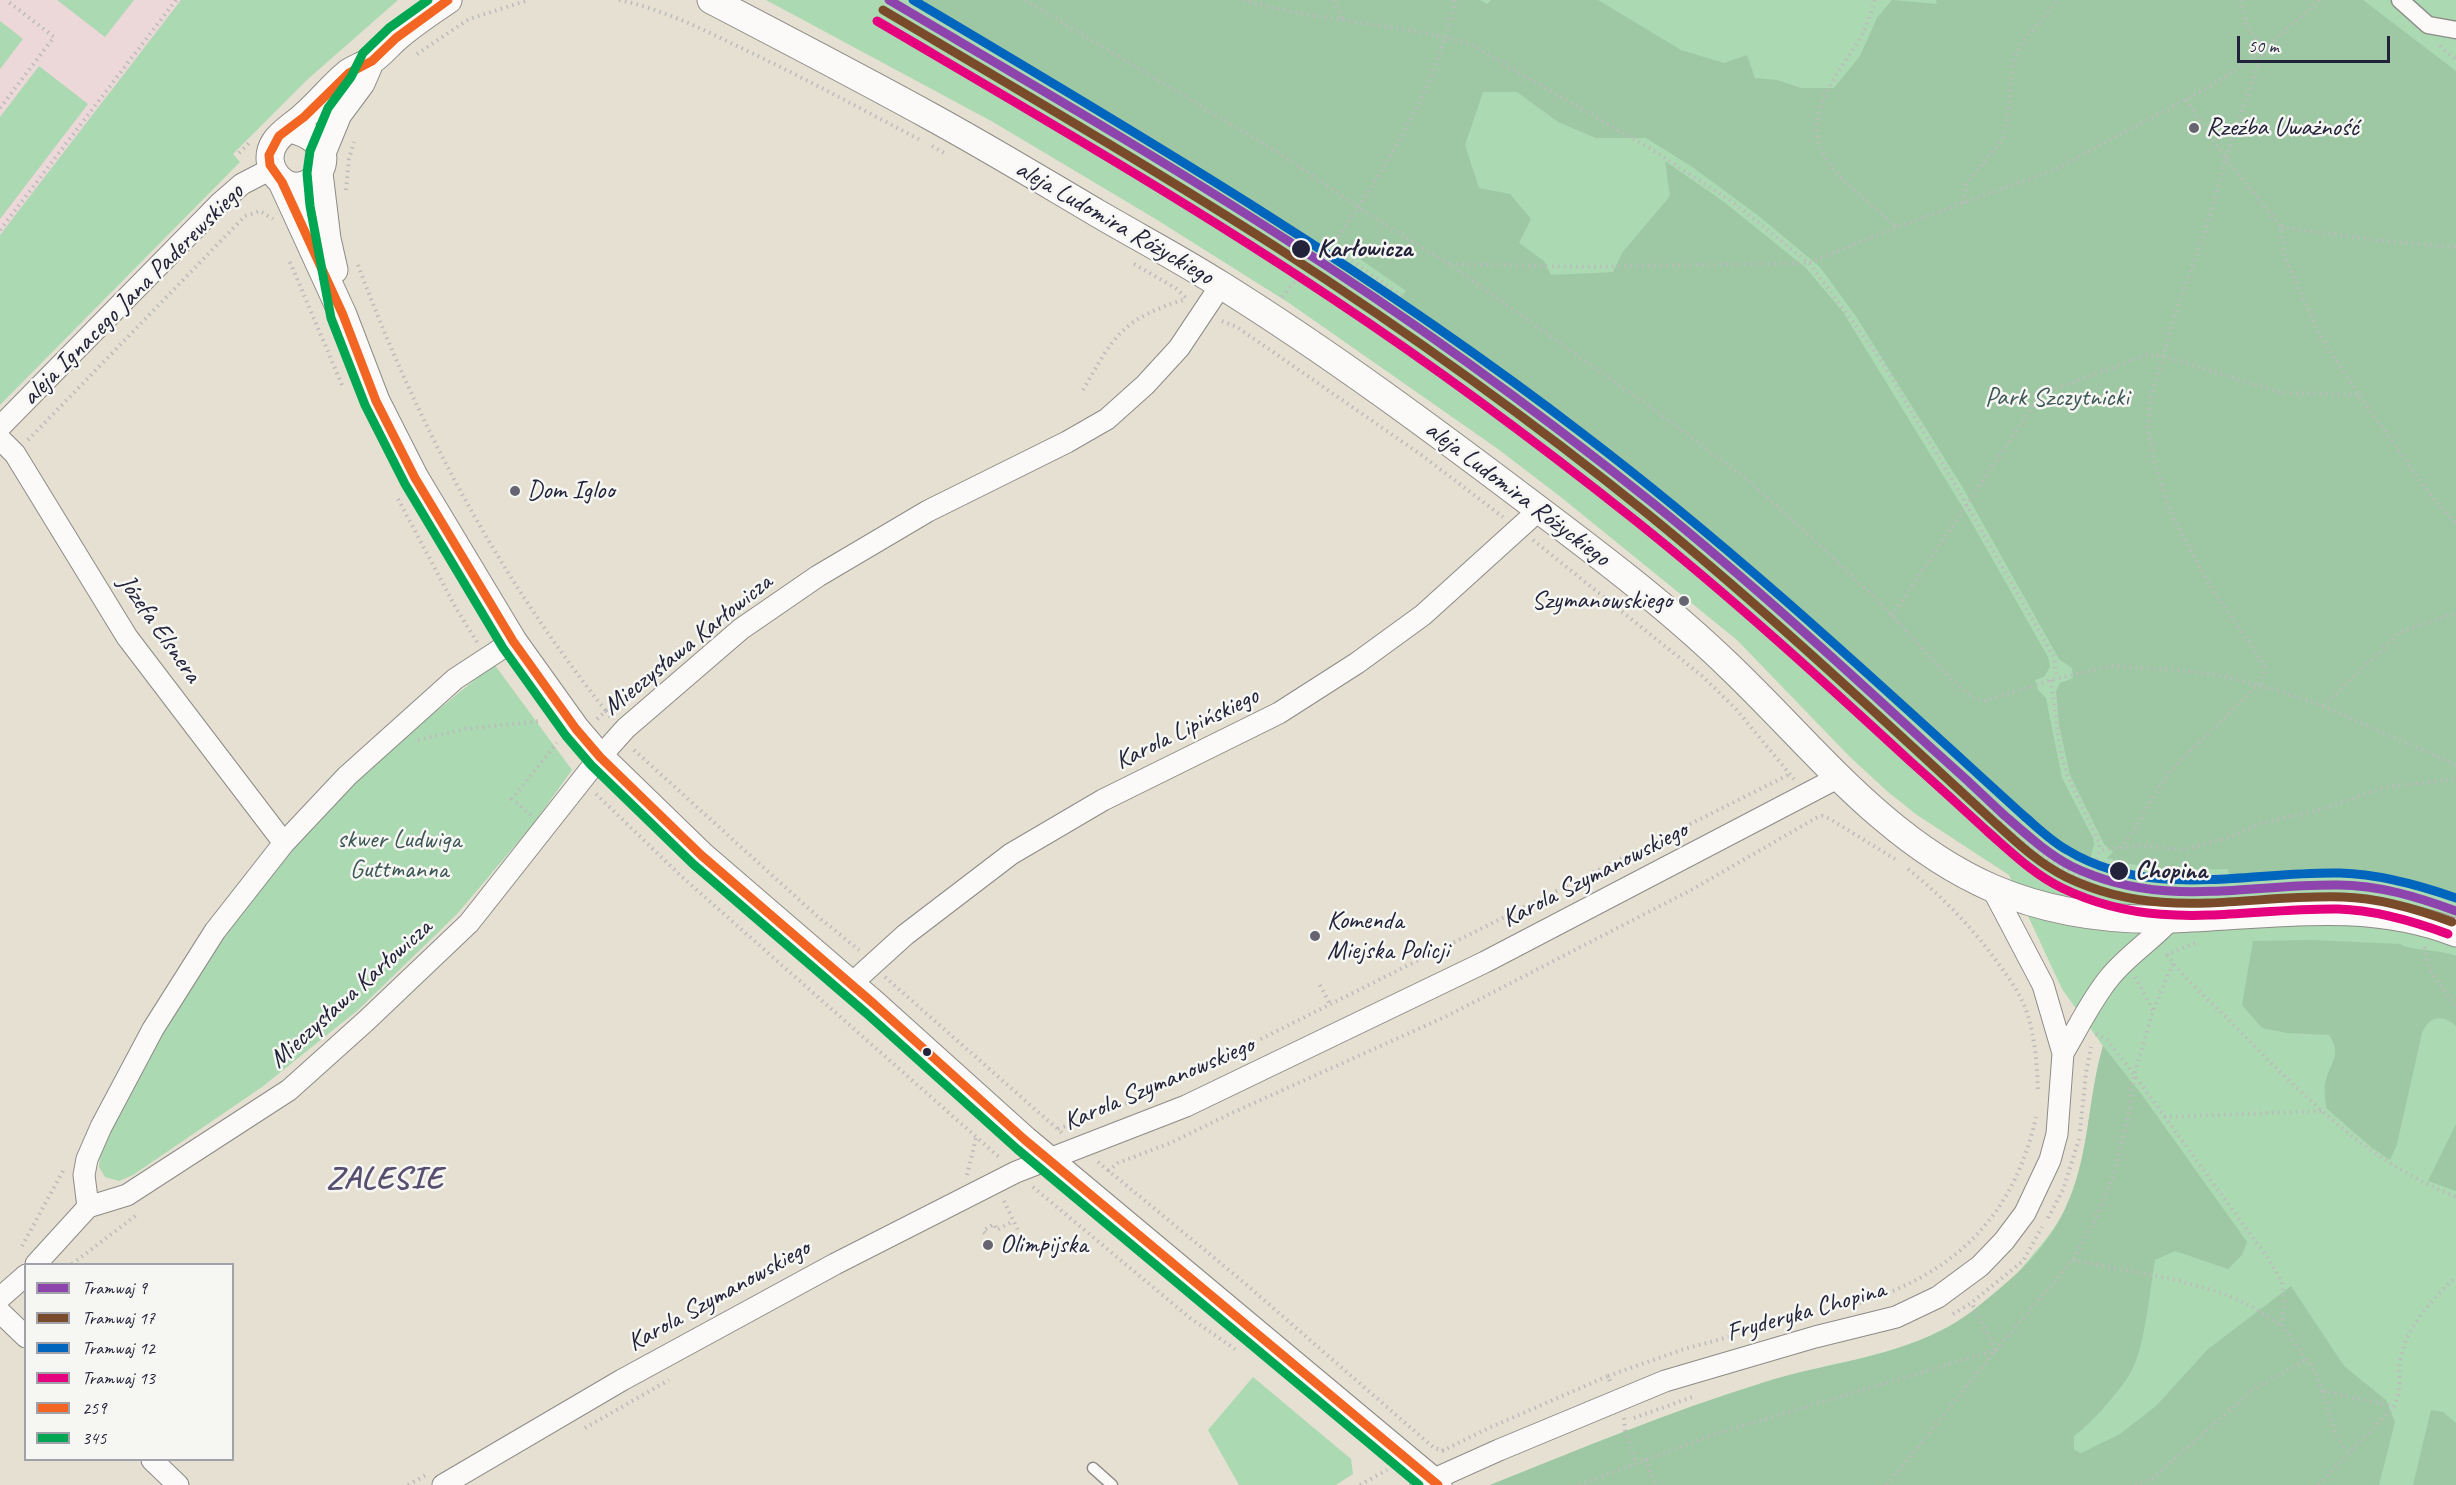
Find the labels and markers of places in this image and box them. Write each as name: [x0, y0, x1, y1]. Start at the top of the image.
place label: Rzeźba Uważność: [2206, 112, 2359, 144]
marker: Rzeźba Uważność: [2187, 121, 2201, 135]
place label: Karłowicza: [1317, 233, 1412, 265]
marker: Karłowicza: [1290, 238, 1312, 260]
place label: Dom Igloo: [527, 475, 614, 507]
marker: Dom Igloo: [508, 484, 522, 498]
place label: Szymanowskiego: [1531, 585, 1672, 617]
marker: Szymanowskiego: [1677, 594, 1691, 608]
place label: Chopina: [2135, 855, 2207, 887]
marker: Chopina: [2108, 860, 2130, 882]
place label: Komenda Miejska Policji: [1327, 905, 1449, 966]
marker: Komenda Miejska Policji: [1308, 929, 1322, 943]
unlabelled marker: [921, 1046, 933, 1058]
place label: Olimpijska: [1000, 1229, 1088, 1261]
marker: Olimpijska: [981, 1238, 995, 1252]

